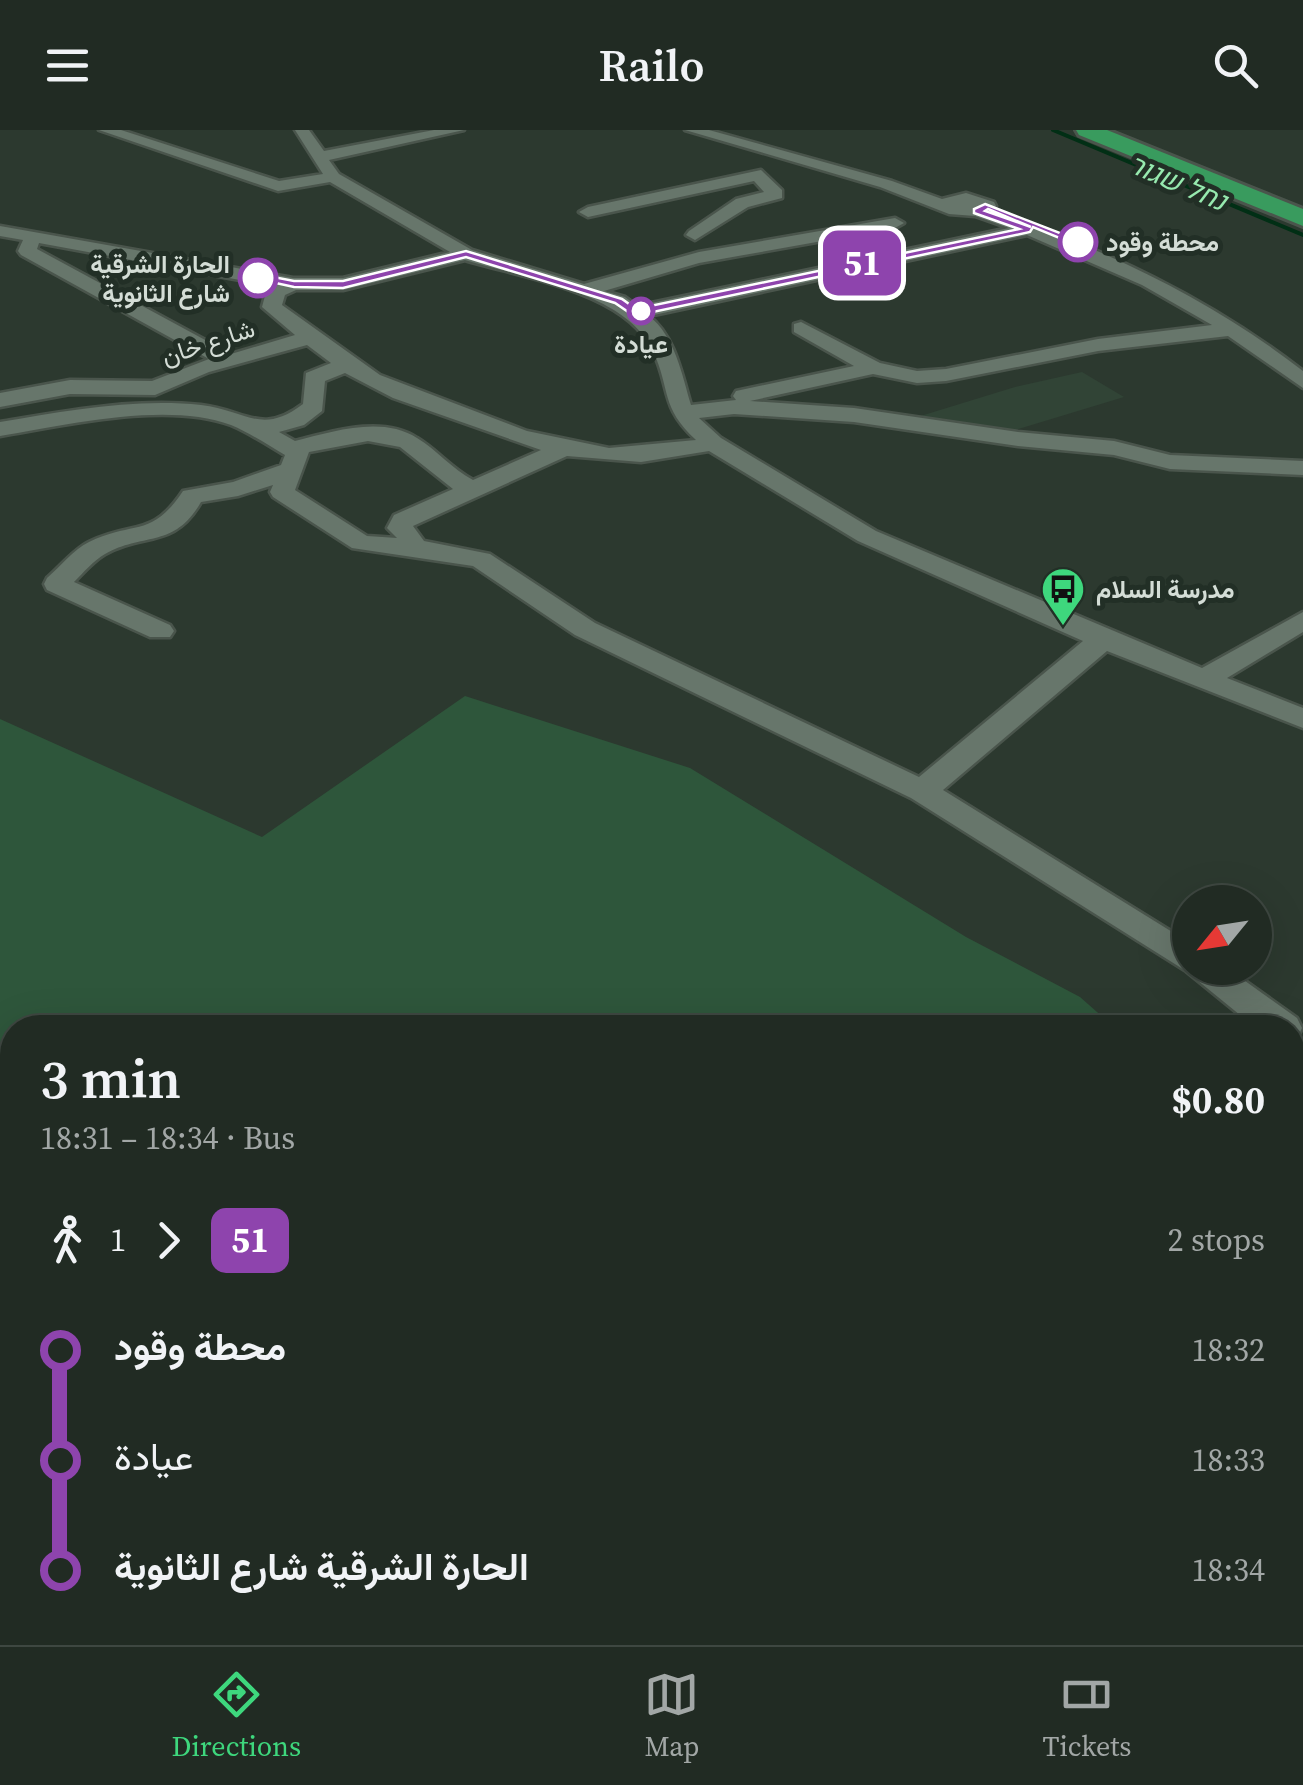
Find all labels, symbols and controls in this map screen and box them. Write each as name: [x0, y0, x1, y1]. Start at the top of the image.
text: Railo: [598, 34, 705, 96]
icon: menu: [40, 38, 95, 93]
icon: search: [1208, 38, 1263, 93]
water label: נחל שגור: [1123, 144, 1235, 220]
marker: محطة وقود: [1059, 223, 1097, 261]
place label: محطة وقود: [1106, 225, 1219, 259]
line badge: 51: [817, 230, 907, 296]
text: 51: [843, 239, 881, 287]
place label: الحارة الشرقية شارع الثانوية: [90, 247, 230, 310]
marker: الحارة الشرقية شارع الثانوية: [239, 259, 277, 297]
marker: عيادة: [628, 298, 654, 324]
street label: شارع خان: [157, 311, 259, 373]
place label: عيادة: [614, 327, 668, 361]
bus stop icon: مدرسة السلام: [1040, 566, 1086, 627]
place label: مدرسة السلام: [1096, 572, 1235, 606]
north arrow: [1172, 885, 1272, 985]
map controls: [1172, 885, 1272, 985]
text: 3 min: [40, 1041, 181, 1116]
text: $0.80: [1171, 1074, 1265, 1126]
text: 18:31 – 18:34 · Bus: [40, 1116, 295, 1160]
icon: walk: [40, 1213, 95, 1268]
icon: forward: [141, 1213, 196, 1268]
text: 51: [231, 1216, 269, 1264]
text: 1: [110, 1218, 126, 1262]
text: 2 stops: [1167, 1218, 1265, 1262]
text: محطة وقود: [114, 1321, 286, 1373]
text: 18:32: [1191, 1328, 1265, 1372]
text: عيادة: [114, 1431, 193, 1483]
text: 18:33: [1191, 1438, 1265, 1482]
text: الحارة الشرقية شارع الثانوية: [114, 1541, 529, 1593]
text: 18:34: [1191, 1548, 1265, 1592]
tab: Directions: [172, 1667, 301, 1765]
tab: Map: [644, 1667, 699, 1765]
tab: Tickets: [1043, 1667, 1131, 1765]

